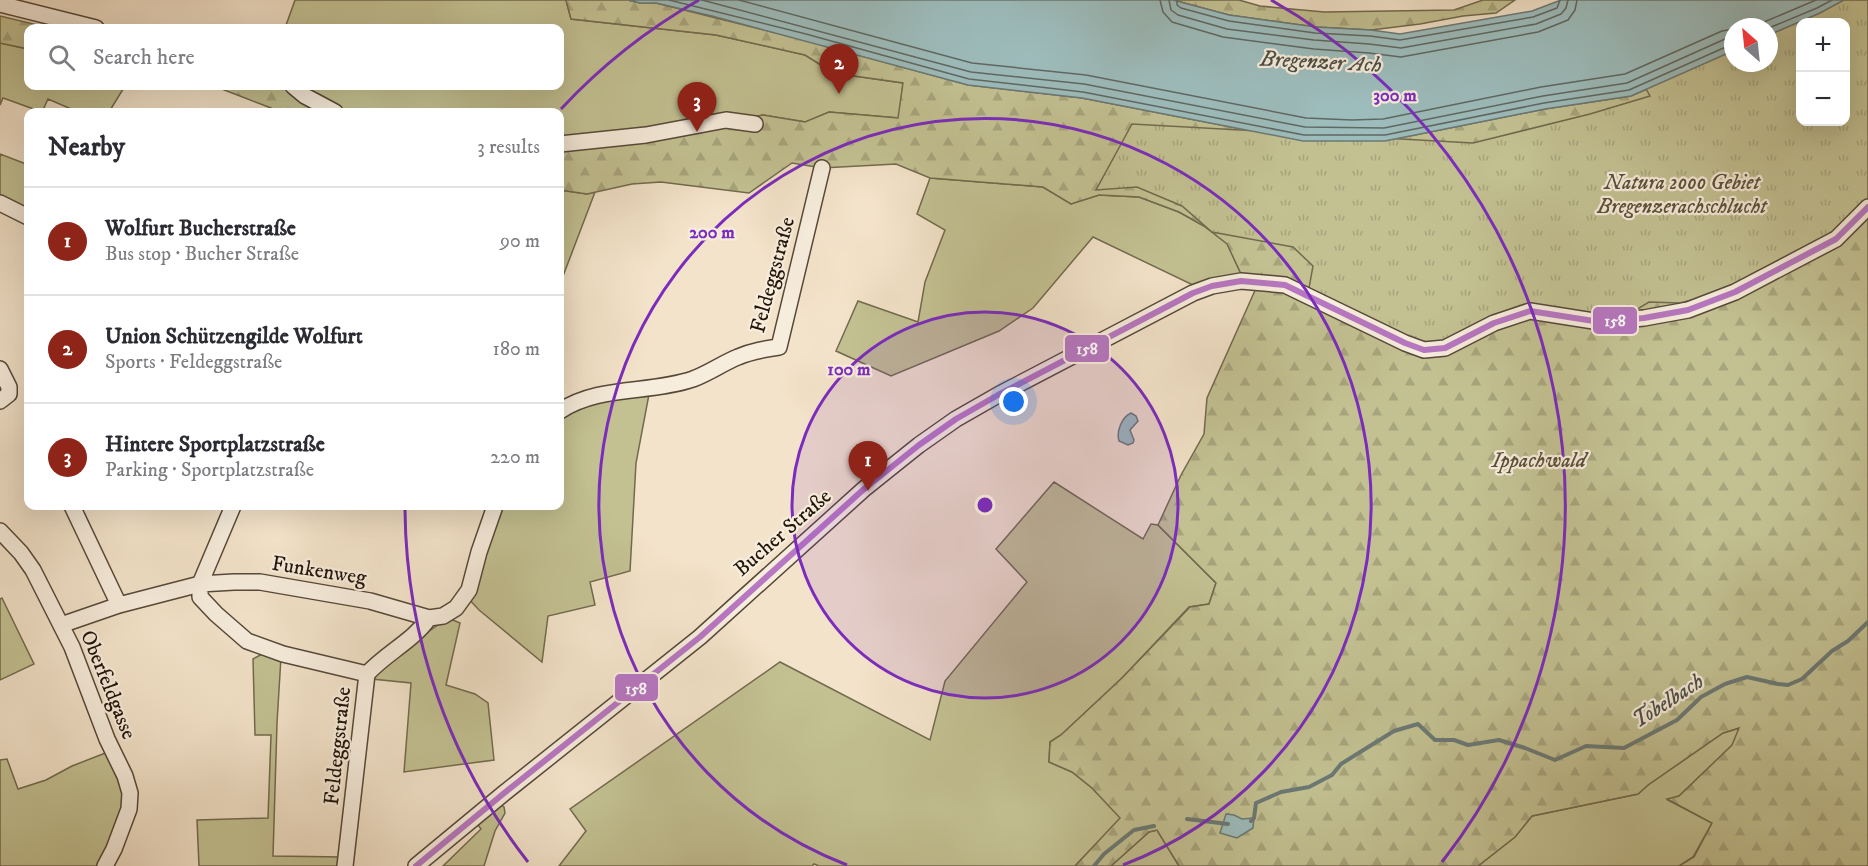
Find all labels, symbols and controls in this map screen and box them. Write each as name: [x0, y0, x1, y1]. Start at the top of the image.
north arrow: [1724, 18, 1778, 72]
map controls: [1796, 18, 1850, 126]
button: +: [1796, 18, 1850, 72]
search box: [24, 24, 564, 90]
icon: search: [45, 41, 78, 74]
text: Search here: [93, 44, 195, 71]
pin: 2: [820, 44, 858, 94]
water label: Bregenzer Ach: [1259, 45, 1383, 79]
button: −: [1796, 72, 1850, 126]
pin: 3: [678, 82, 716, 132]
text: 300 m: [1373, 85, 1417, 107]
text: Nearby: [48, 131, 125, 164]
text: 3 results: [477, 135, 540, 160]
park label: Natura 2000 Gebiet Bregenzerachschlucht: [1596, 170, 1768, 220]
street label: Feldeggstraße: [745, 214, 801, 336]
text: Wolfurt Bucherstraße: [105, 215, 296, 242]
text: 200 m: [689, 222, 735, 244]
text: 1: [64, 229, 71, 254]
text: 90 m: [500, 229, 540, 254]
text: Bus stop · Bucher Straße: [105, 242, 299, 267]
line badge: 158: [1592, 306, 1638, 335]
text: 158: [1604, 311, 1626, 331]
text: Union Schützengilde Wolfurt: [105, 323, 363, 350]
line badge: 158: [1064, 334, 1110, 363]
text: 2: [63, 337, 72, 362]
text: 180 m: [493, 337, 540, 362]
text: 158: [1076, 339, 1098, 359]
text: Sports · Feldeggstraße: [105, 350, 282, 375]
text: 100 m: [827, 359, 871, 381]
your location: [999, 387, 1028, 416]
text: Hintere Sportplatzstraße: [105, 431, 325, 458]
pin: 1: [848, 442, 888, 491]
text: 3: [64, 445, 71, 470]
text: 220 m: [490, 445, 540, 470]
park label: Ippachwald: [1490, 448, 1589, 474]
text: Parking · Sportplatzstraße: [105, 458, 314, 483]
street label: Bucher Straße: [729, 484, 837, 582]
centre of rings: [975, 495, 995, 515]
street label: Funkenweg: [270, 551, 369, 591]
street label: Oberfeldgasse: [74, 627, 142, 744]
water label: Tobelbach: [1627, 668, 1709, 734]
line badge: 158: [614, 673, 659, 702]
text: 158: [625, 679, 647, 699]
street label: Feldeggstraße: [319, 685, 357, 806]

